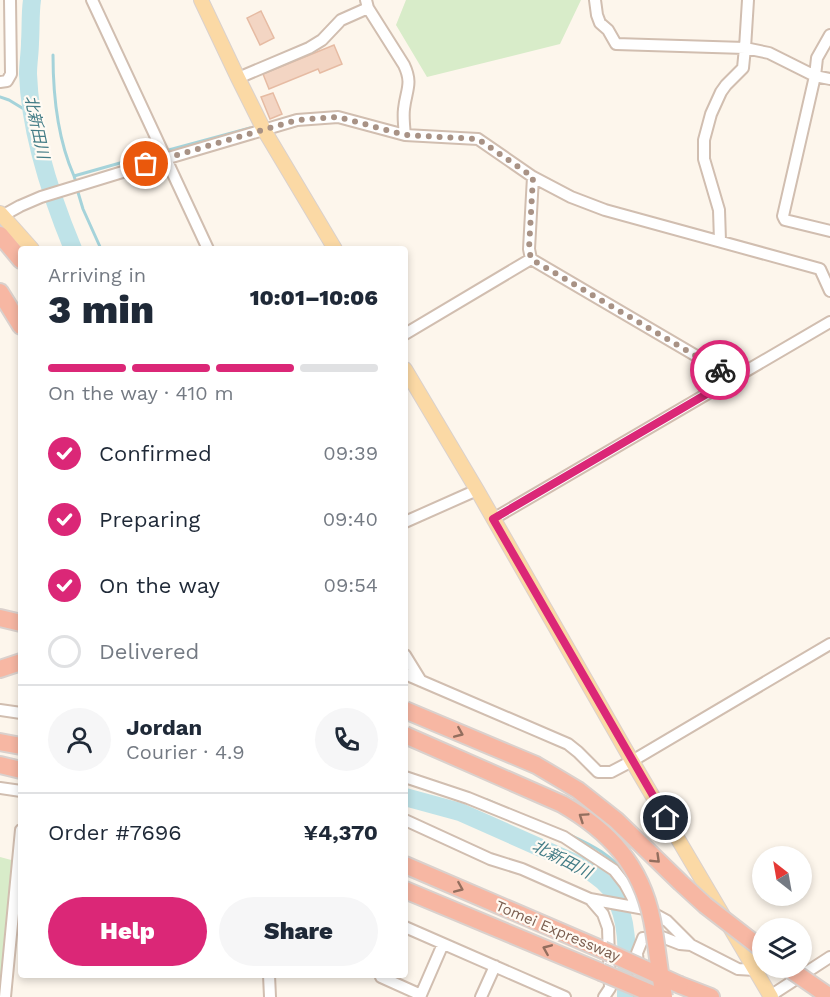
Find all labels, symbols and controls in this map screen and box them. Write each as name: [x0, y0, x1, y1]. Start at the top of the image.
water label: 北新田川: [21, 94, 53, 162]
pin: [120, 138, 171, 189]
icon: bag: [129, 147, 162, 180]
text: Arriving in: [48, 263, 146, 287]
text: 10:01–10:06: [250, 285, 378, 310]
text: 3 min: [48, 287, 154, 332]
courier: [690, 340, 750, 400]
icon: bike: [704, 354, 737, 387]
text: On the way · 410 m: [48, 381, 234, 405]
icon: check: [48, 437, 81, 470]
text: Confirmed: [99, 441, 212, 466]
text: 09:39: [323, 441, 378, 465]
icon: check: [48, 503, 81, 536]
text: Preparing: [99, 507, 200, 532]
text: 09:40: [323, 507, 378, 531]
icon: check: [48, 569, 81, 602]
text: On the way: [99, 573, 220, 598]
text: 09:54: [323, 573, 378, 597]
text: Delivered: [99, 639, 199, 664]
button: person: [48, 708, 111, 771]
button: phone: [315, 708, 378, 771]
text: Jordan: [126, 715, 202, 740]
one-way arrow: [453, 725, 464, 737]
text: Courier · 4.9: [126, 740, 245, 764]
pin: [640, 792, 691, 843]
icon: home: [649, 801, 682, 834]
one-way arrow: [579, 813, 590, 824]
text: Order #7696: [48, 820, 182, 845]
text: ¥4,370: [303, 820, 378, 845]
water label: 北新田川: [529, 836, 597, 883]
north arrow: [752, 846, 812, 906]
map controls: [752, 846, 812, 978]
one-way arrow: [649, 852, 660, 863]
one-way arrow: [452, 881, 463, 893]
button: Help: [48, 897, 207, 966]
button: Share: [219, 897, 378, 966]
street label: Tomei Expressway: [493, 897, 623, 965]
button: layers: [752, 918, 812, 978]
one-way arrow: [542, 944, 553, 956]

